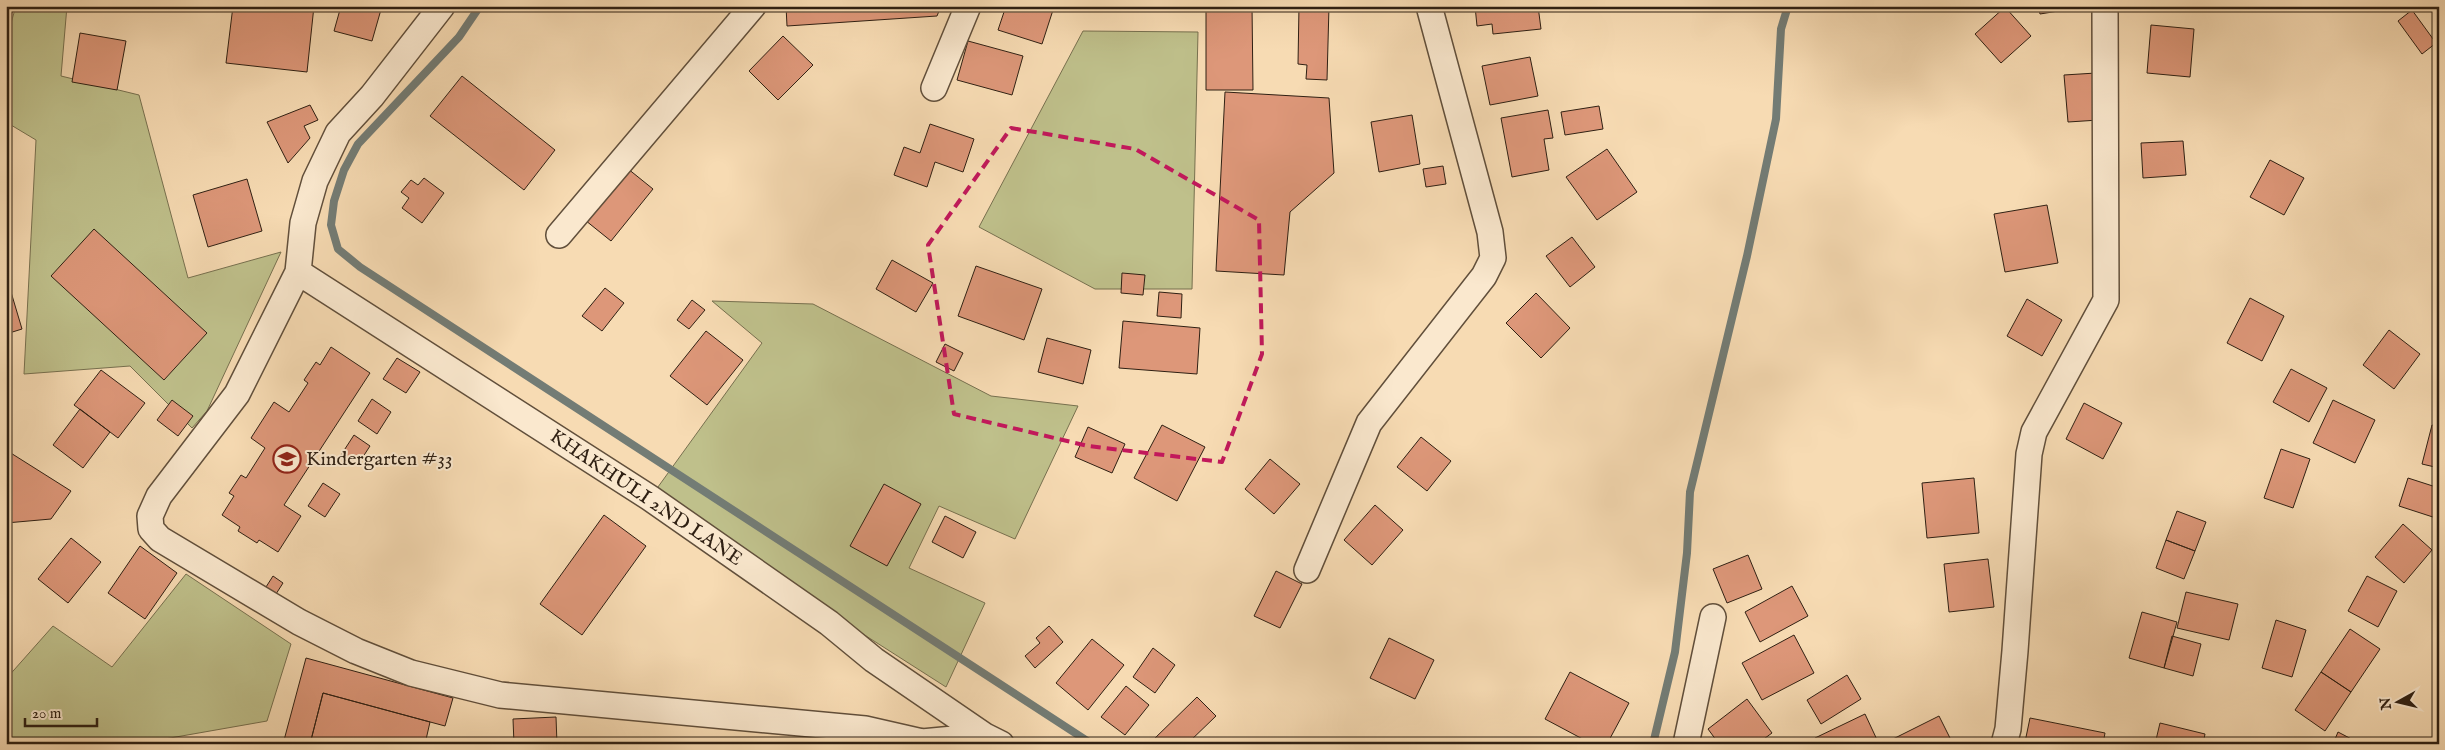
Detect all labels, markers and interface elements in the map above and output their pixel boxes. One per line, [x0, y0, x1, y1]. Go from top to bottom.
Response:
street label: KHAKHULI 2ND LANE [545, 424, 747, 572]
school or university icon: Kindergarten #33 [272, 444, 302, 474]
place label: Kindergarten #33 [306, 447, 453, 472]
north arrow [2372, 678, 2422, 728]
scale bar [25, 695, 98, 727]
text: N [2376, 696, 2396, 712]
text: 20 m [32, 704, 62, 723]

